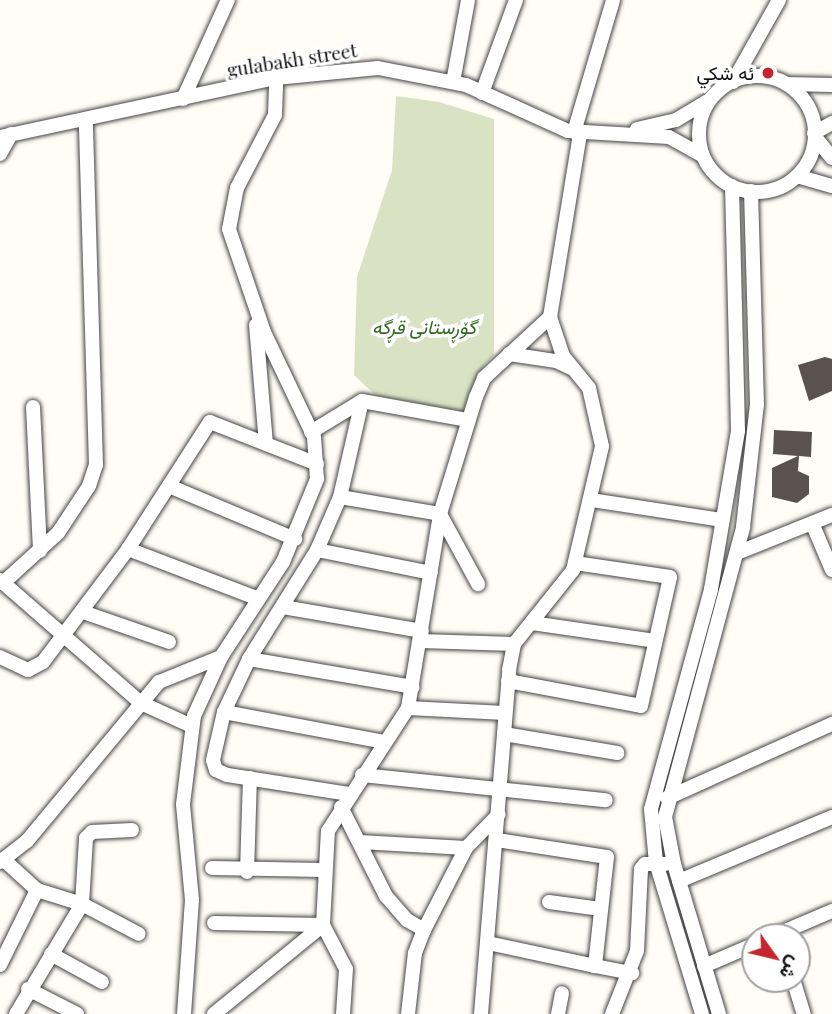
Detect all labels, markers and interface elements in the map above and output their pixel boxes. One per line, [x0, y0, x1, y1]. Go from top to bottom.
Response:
street label: gulabakh street [225, 38, 359, 82]
place label: ئه شكي [697, 62, 754, 84]
marker: ئه شكي [760, 65, 776, 81]
park label: گۆڕستانی قڕگە [372, 316, 476, 338]
north arrow [741, 923, 811, 993]
text: ش [775, 952, 809, 985]

